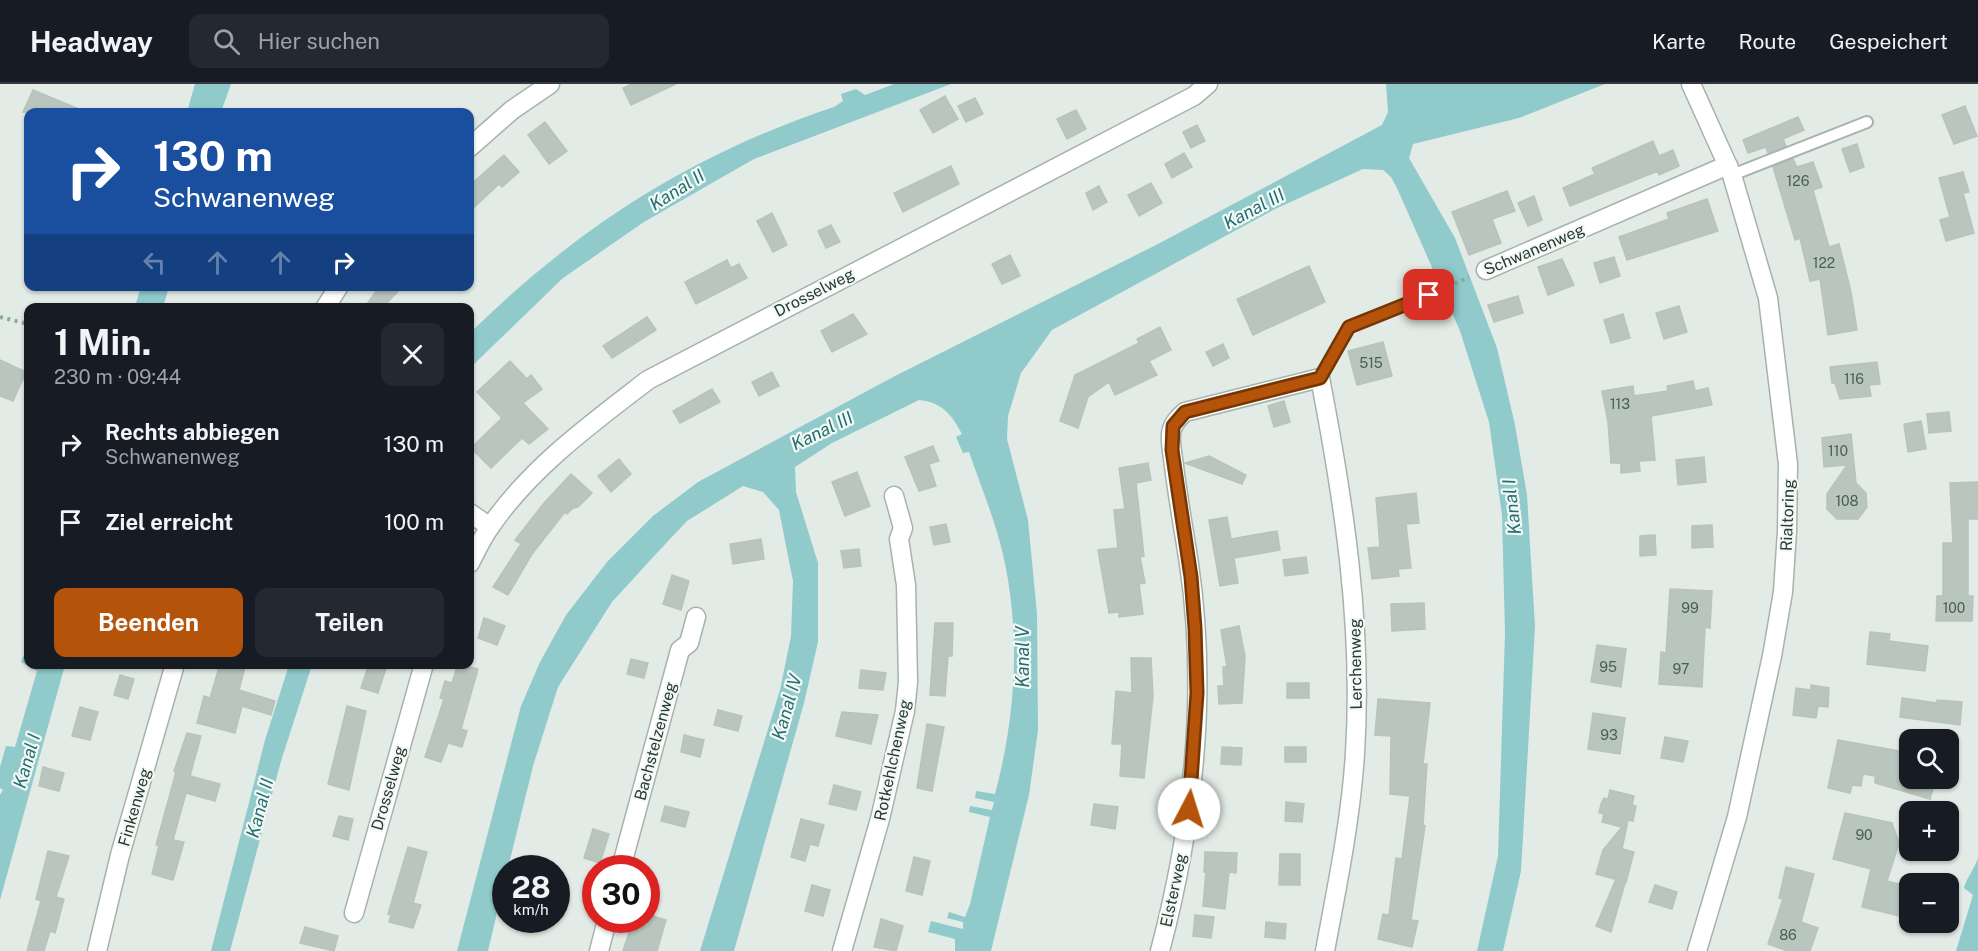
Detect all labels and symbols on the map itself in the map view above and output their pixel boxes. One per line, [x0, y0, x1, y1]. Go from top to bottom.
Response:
water label: Kanal II [645, 165, 708, 215]
house number: 126 [1787, 173, 1810, 189]
water label: Kanal III [1220, 184, 1288, 233]
street label: Schwanenweg [1481, 220, 1588, 279]
house number: 122 [1813, 255, 1835, 271]
street label: Drosselweg [771, 264, 857, 321]
pin [1403, 269, 1454, 320]
house number: 515 [1359, 355, 1383, 371]
house number: 116 [1844, 371, 1864, 387]
house number: 113 [1610, 396, 1630, 412]
water label: Kanal III [788, 407, 856, 454]
house number: 110 [1828, 443, 1848, 459]
water label: Kanal I [1498, 478, 1525, 536]
street label: Rialtoring [1777, 479, 1798, 551]
house number: 108 [1835, 493, 1859, 509]
house number: 99 [1681, 600, 1699, 616]
house number: 100 [1943, 600, 1965, 616]
street label: Lerchenweg [1345, 618, 1366, 710]
water label: Kanal V [1012, 625, 1033, 688]
house number: 95 [1599, 659, 1617, 675]
house number: 97 [1673, 661, 1689, 677]
water label: Kanal IV [767, 670, 806, 742]
street label: Bachstelzenweg [630, 680, 680, 803]
street label: Rotkehlchenweg [870, 697, 915, 823]
house number: 93 [1600, 727, 1618, 743]
water label: Kanal I [9, 731, 44, 791]
street label: Drosselweg [367, 744, 410, 833]
street label: Finkenweg [114, 766, 155, 849]
water label: Kanal II [242, 776, 278, 840]
position arrow [1157, 777, 1221, 841]
house number: 90 [1855, 827, 1873, 843]
street label: Elsterweg [1156, 851, 1191, 929]
speed limit sign: 30 [582, 855, 660, 933]
house number: 86 [1779, 927, 1797, 943]

